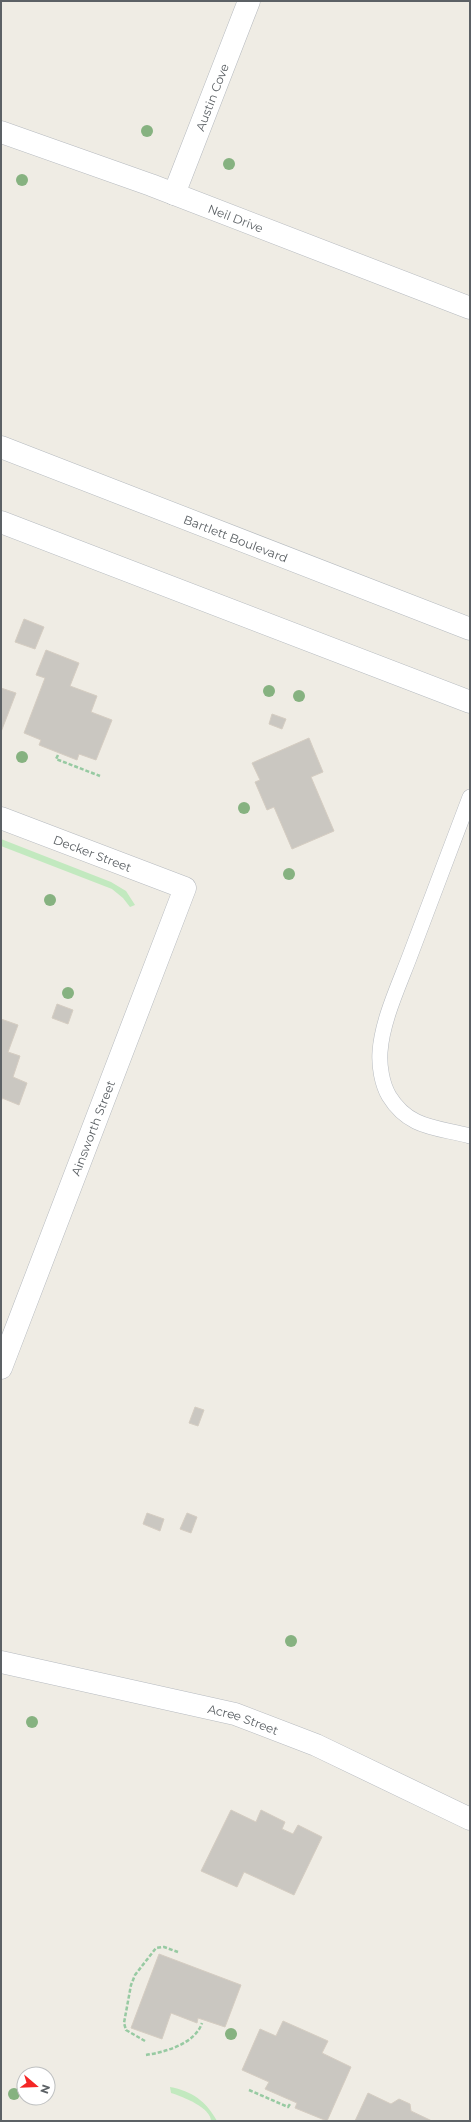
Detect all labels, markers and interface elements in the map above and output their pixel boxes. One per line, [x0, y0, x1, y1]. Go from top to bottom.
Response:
street label: Austin Cove [192, 61, 232, 133]
street label: Neil Drive [206, 200, 266, 235]
street label: Bartlett Boulevard [182, 511, 290, 565]
street label: Decker Street [51, 831, 134, 875]
street label: Ainsworth Street [68, 1078, 118, 1178]
street label: Acree Street [206, 1701, 281, 1738]
north arrow [16, 2066, 56, 2106]
text: N [37, 2083, 54, 2096]

